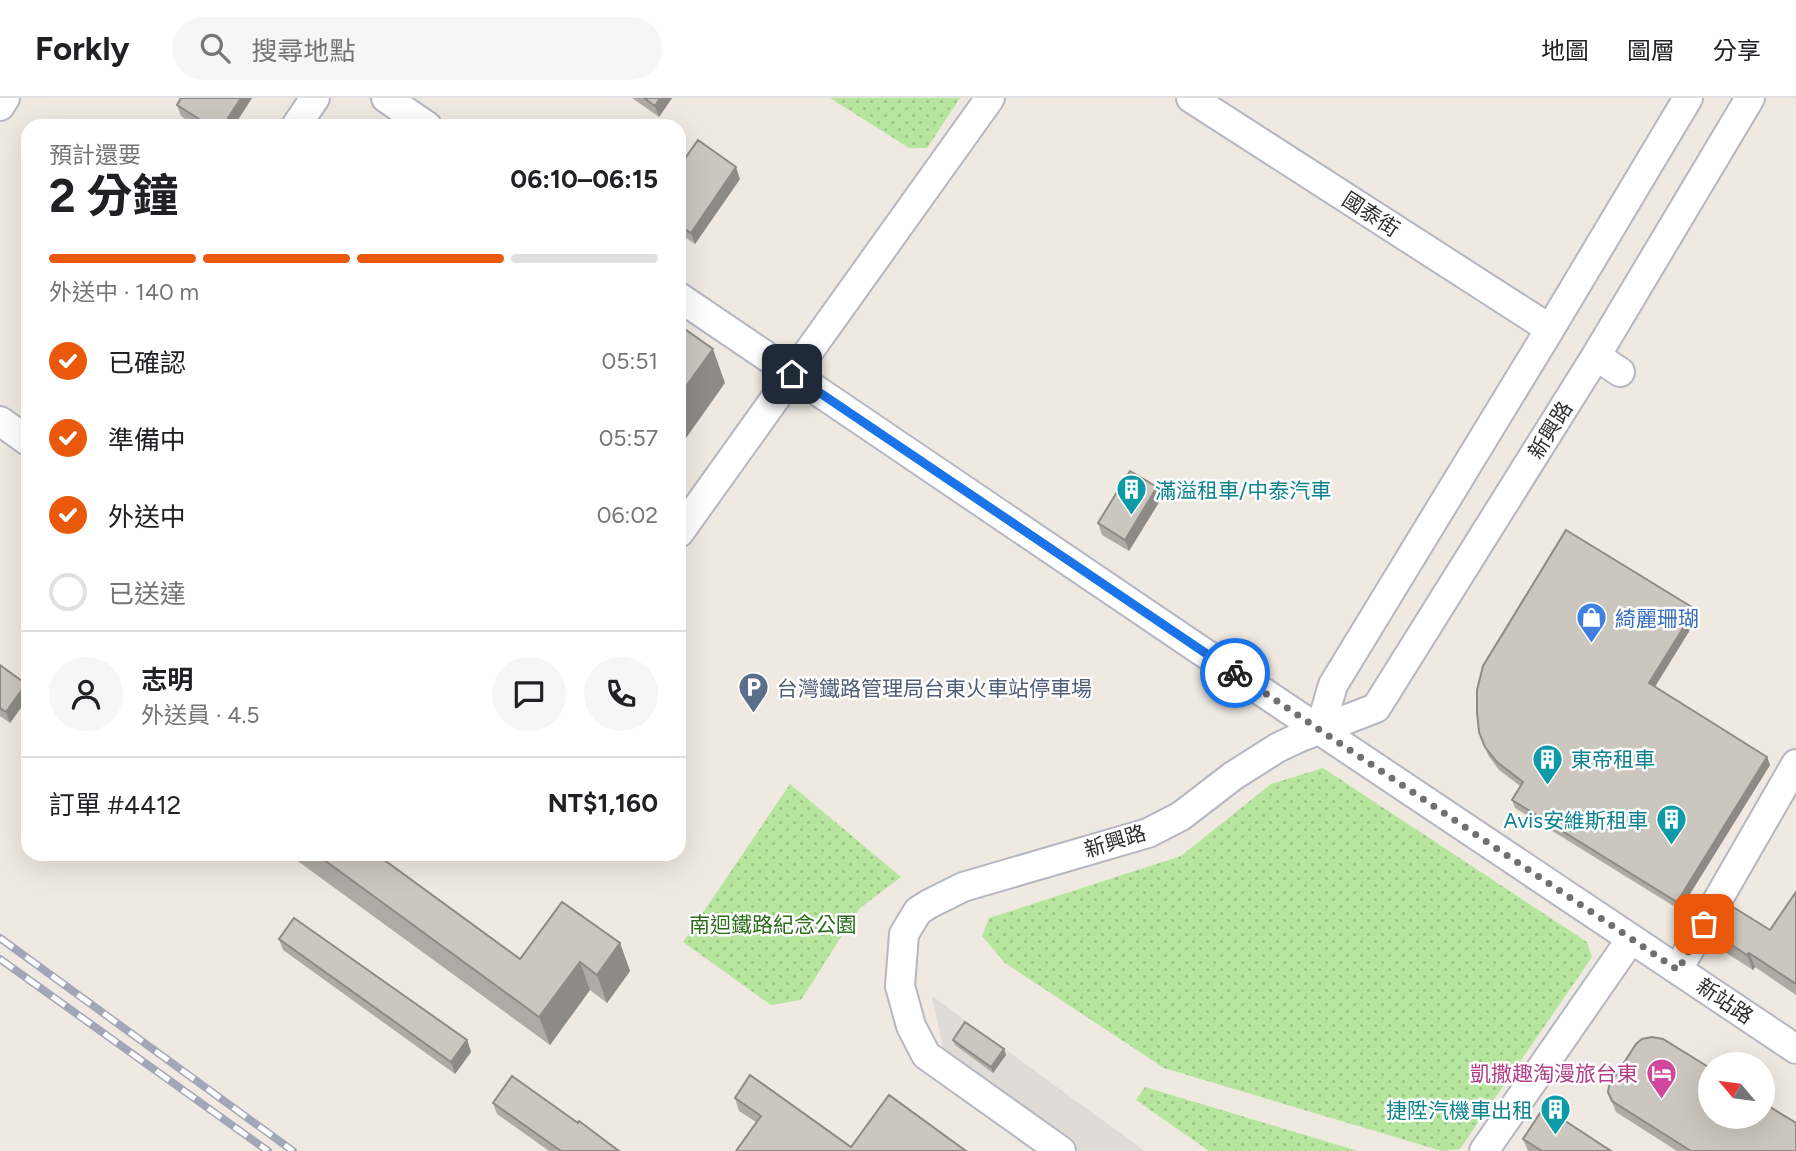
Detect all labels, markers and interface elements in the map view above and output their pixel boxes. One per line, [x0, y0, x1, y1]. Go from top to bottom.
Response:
search box [172, 17, 662, 80]
text: Forkly [35, 29, 130, 68]
icon: search [196, 29, 234, 67]
text: 搜尋地點 [252, 35, 356, 67]
text: 地圖 [1541, 36, 1589, 65]
text: 圖層 [1627, 36, 1675, 65]
text: 分享 [1713, 36, 1761, 65]
text: 預計還要 [49, 141, 141, 169]
text: 06:10–06:15 [510, 163, 658, 195]
text: 2 分鐘 [49, 168, 179, 224]
street label: 國泰街 [1338, 186, 1404, 242]
text: 外送中 · 140 m [49, 278, 199, 306]
icon: check [49, 342, 87, 380]
pin [762, 344, 822, 404]
text: 已確認 [108, 347, 186, 379]
text: 05:51 [601, 347, 658, 375]
icon: home [773, 355, 811, 393]
street label: 新興路 [1523, 397, 1577, 463]
icon: check [49, 419, 87, 457]
text: 準備中 [108, 424, 186, 456]
text: 05:57 [599, 424, 658, 452]
building icon: 滿溢租車/中泰汽車 [1115, 473, 1149, 517]
place label: 滿溢租車/中泰汽車 [1155, 478, 1331, 503]
icon: check [49, 496, 87, 534]
text: 外送中 [108, 501, 186, 533]
text: 06:02 [597, 501, 658, 529]
text: 已送達 [108, 578, 186, 610]
shop icon: 綺麗珊瑚 [1575, 601, 1609, 645]
place label: 綺麗珊瑚 [1615, 606, 1699, 631]
courier [1200, 638, 1270, 708]
icon: bike [1216, 654, 1254, 692]
button: person [49, 657, 123, 731]
button: chat [492, 657, 566, 731]
button: phone [584, 657, 658, 731]
text: 志明 [141, 664, 193, 696]
parking icon: 台灣鐵路管理局台東火車站停車場 [737, 671, 771, 715]
place label: 台灣鐵路管理局台東火車站停車場 [777, 676, 1092, 701]
text: 外送員 · 4.5 [141, 701, 260, 729]
building icon: 東帝租車 [1531, 742, 1565, 786]
place label: 東帝租車 [1571, 747, 1655, 772]
text: NT$1,160 [548, 787, 658, 819]
text: 訂單 #4412 [49, 789, 181, 821]
building icon: Avis安維斯租車 [1654, 803, 1688, 847]
place label: Avis安維斯租車 [1503, 808, 1648, 833]
street label: 新興路 [1081, 820, 1149, 862]
pin [1674, 894, 1734, 954]
icon: bag [1685, 905, 1723, 943]
park label: 南迴鐵路紀念公園 [689, 912, 857, 937]
street label: 新站路 [1692, 973, 1758, 1029]
north arrow [1698, 1052, 1774, 1129]
map controls [1698, 1052, 1775, 1129]
hotel icon: 凱撒趣淘漫旅台東 [1644, 1056, 1678, 1100]
place label: 凱撒趣淘漫旅台東 [1470, 1061, 1638, 1086]
building icon: 捷陞汽機車出租 [1539, 1093, 1573, 1137]
place label: 捷陞汽機車出租 [1386, 1098, 1533, 1123]

